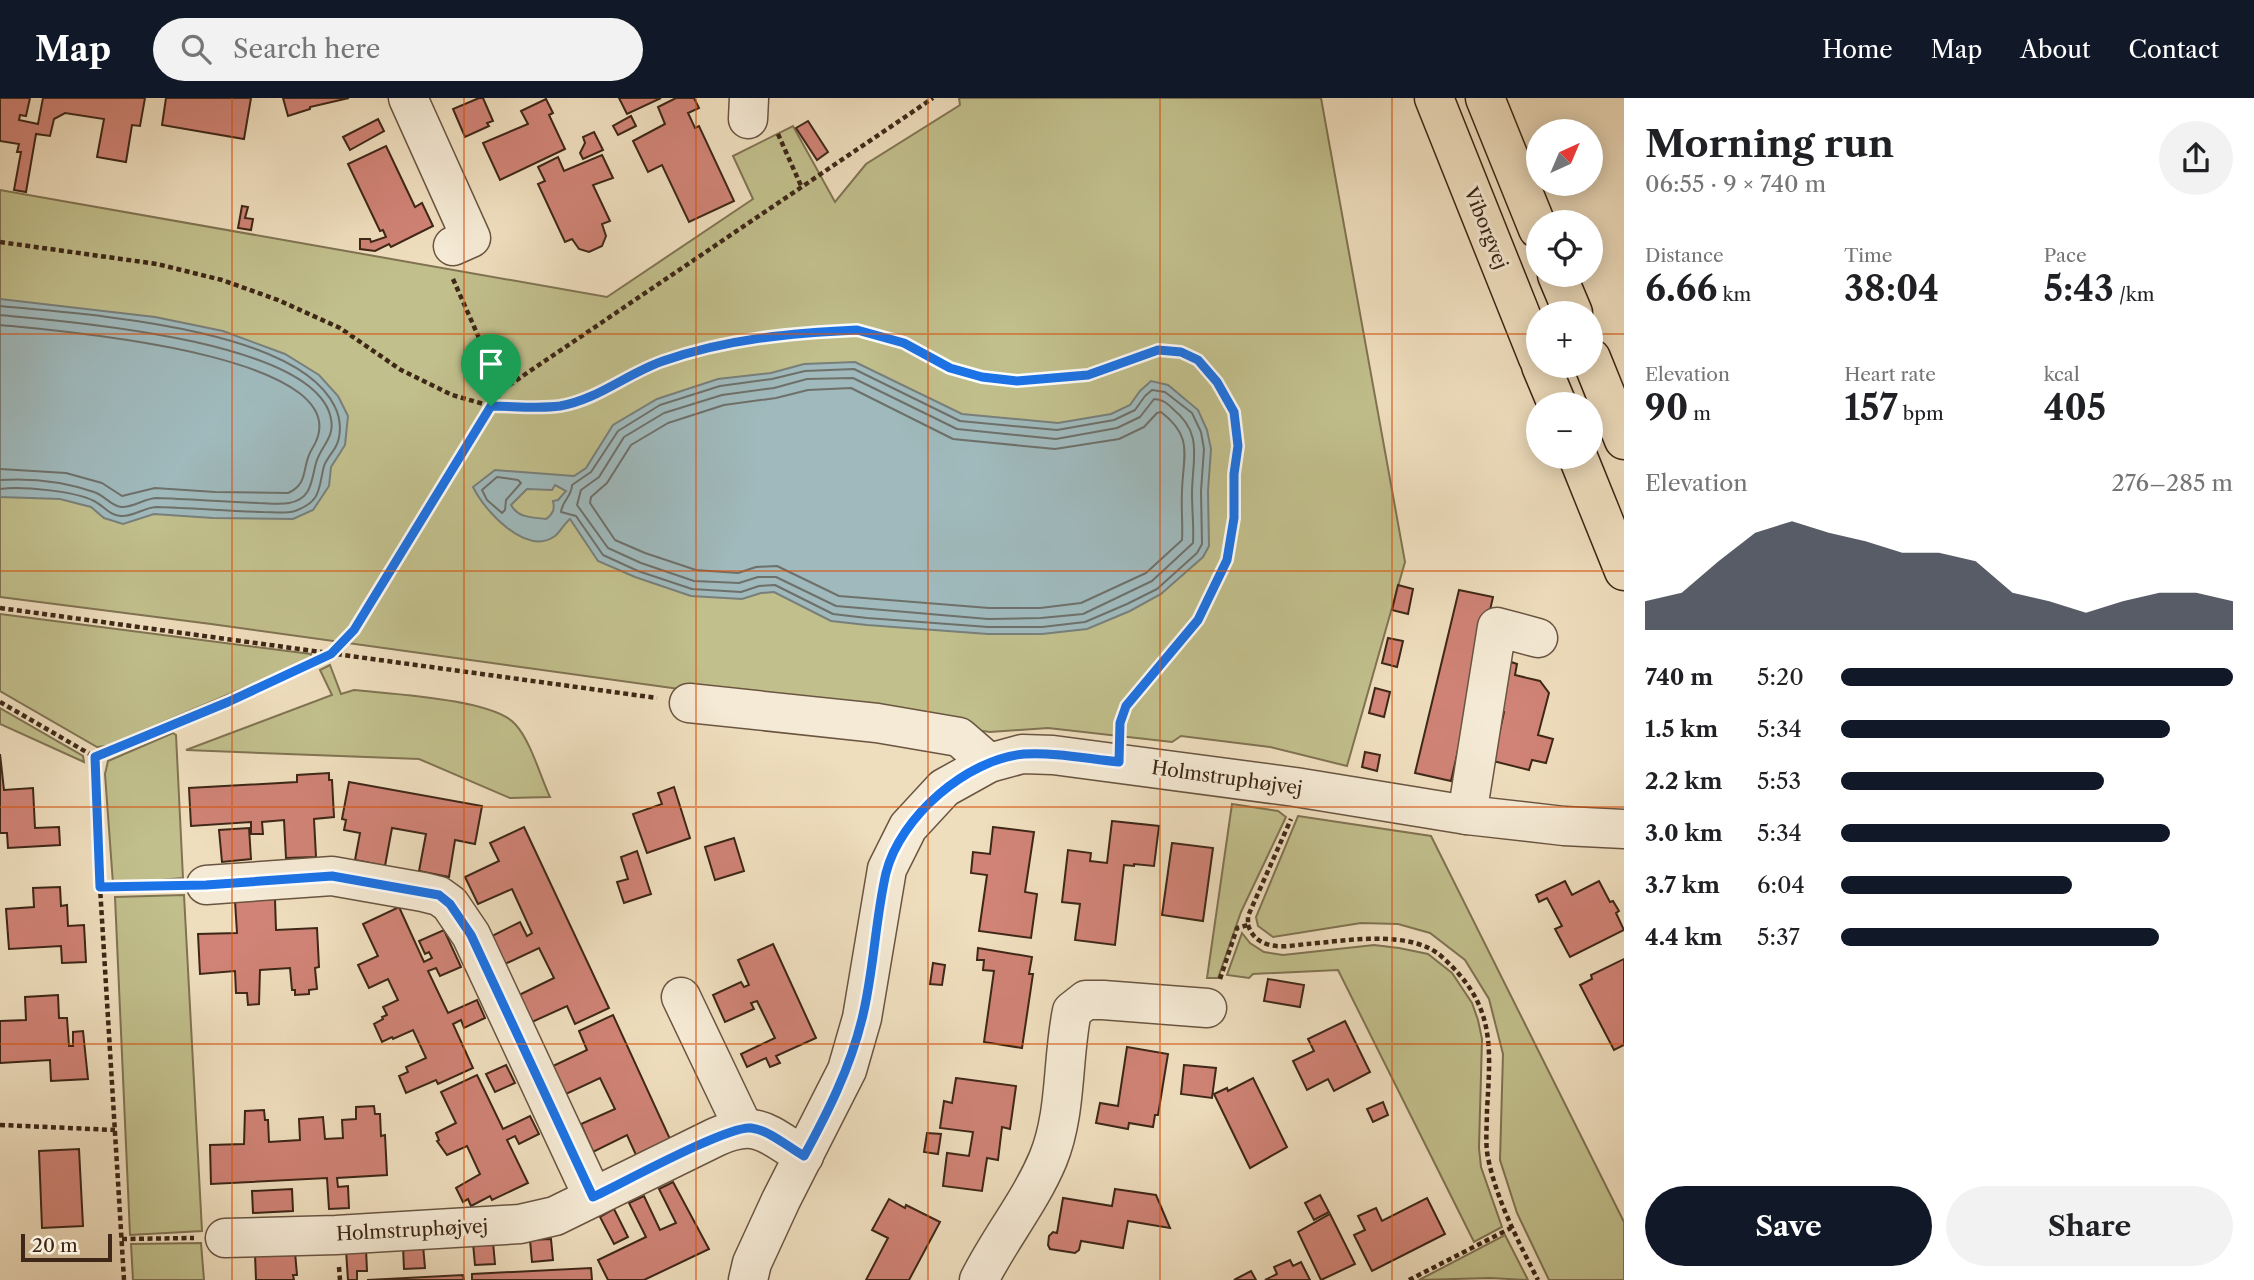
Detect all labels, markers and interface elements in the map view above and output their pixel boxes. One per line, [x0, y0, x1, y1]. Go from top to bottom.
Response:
search box [153, 18, 643, 81]
text: Map [35, 29, 111, 70]
icon: search [177, 30, 215, 68]
text: Search here [233, 33, 380, 65]
text: Home [1822, 35, 1893, 64]
text: Map [1931, 35, 1982, 64]
text: About [2020, 35, 2091, 64]
text: Contact [2129, 35, 2219, 64]
north arrow [1526, 119, 1603, 196]
map controls [1526, 119, 1603, 469]
text: Morning run [1645, 120, 1894, 167]
button: share [2159, 121, 2233, 195]
text: 06:55 · 9 × 740 m [1645, 170, 1826, 198]
street label: Viborgvej [1459, 183, 1513, 272]
button: locate [1526, 210, 1603, 287]
text: Distance [1645, 244, 1724, 267]
text: Time [1844, 244, 1892, 267]
text: Pace [2044, 244, 2087, 267]
text: 6.66 [1645, 267, 1717, 310]
text: 38:04 [1844, 267, 1939, 310]
text: 5:43 [2044, 267, 2114, 310]
text: km [1717, 283, 1751, 306]
text: /km [2114, 283, 2154, 306]
button: + [1526, 301, 1603, 378]
pin [461, 334, 521, 406]
icon: arrive [472, 345, 510, 383]
text: Elevation [1645, 363, 1730, 386]
text: Heart rate [1844, 363, 1936, 386]
text: kcal [2044, 363, 2080, 386]
text: 90 [1645, 386, 1688, 429]
text: 157 [1844, 386, 1898, 429]
text: 405 [2044, 386, 2106, 429]
button: − [1526, 392, 1603, 469]
text: m [1688, 402, 1711, 425]
text: bpm [1898, 402, 1944, 425]
text: Elevation [1645, 469, 1748, 497]
text: 276–285 m [2111, 469, 2233, 497]
text: 740 m [1645, 663, 1713, 691]
text: 5:20 [1757, 663, 1804, 691]
text: 1.5 km [1645, 715, 1718, 743]
text: 5:34 [1757, 715, 1802, 743]
street label: Holmstruphøjvej [1150, 756, 1304, 800]
text: 2.2 km [1645, 767, 1722, 795]
text: 5:53 [1757, 767, 1801, 795]
text: 3.0 km [1645, 819, 1723, 847]
text: 5:34 [1757, 819, 1802, 847]
text: 3.7 km [1645, 871, 1720, 899]
text: 6:04 [1757, 871, 1805, 899]
text: 4.4 km [1645, 923, 1722, 951]
text: 5:37 [1757, 923, 1800, 951]
button: Save [1645, 1186, 1932, 1266]
button: Share [1946, 1186, 2233, 1266]
street label: Holmstruphøjvej [335, 1215, 489, 1245]
scale bar [21, 1231, 112, 1263]
text: 20 m [32, 1234, 78, 1257]

